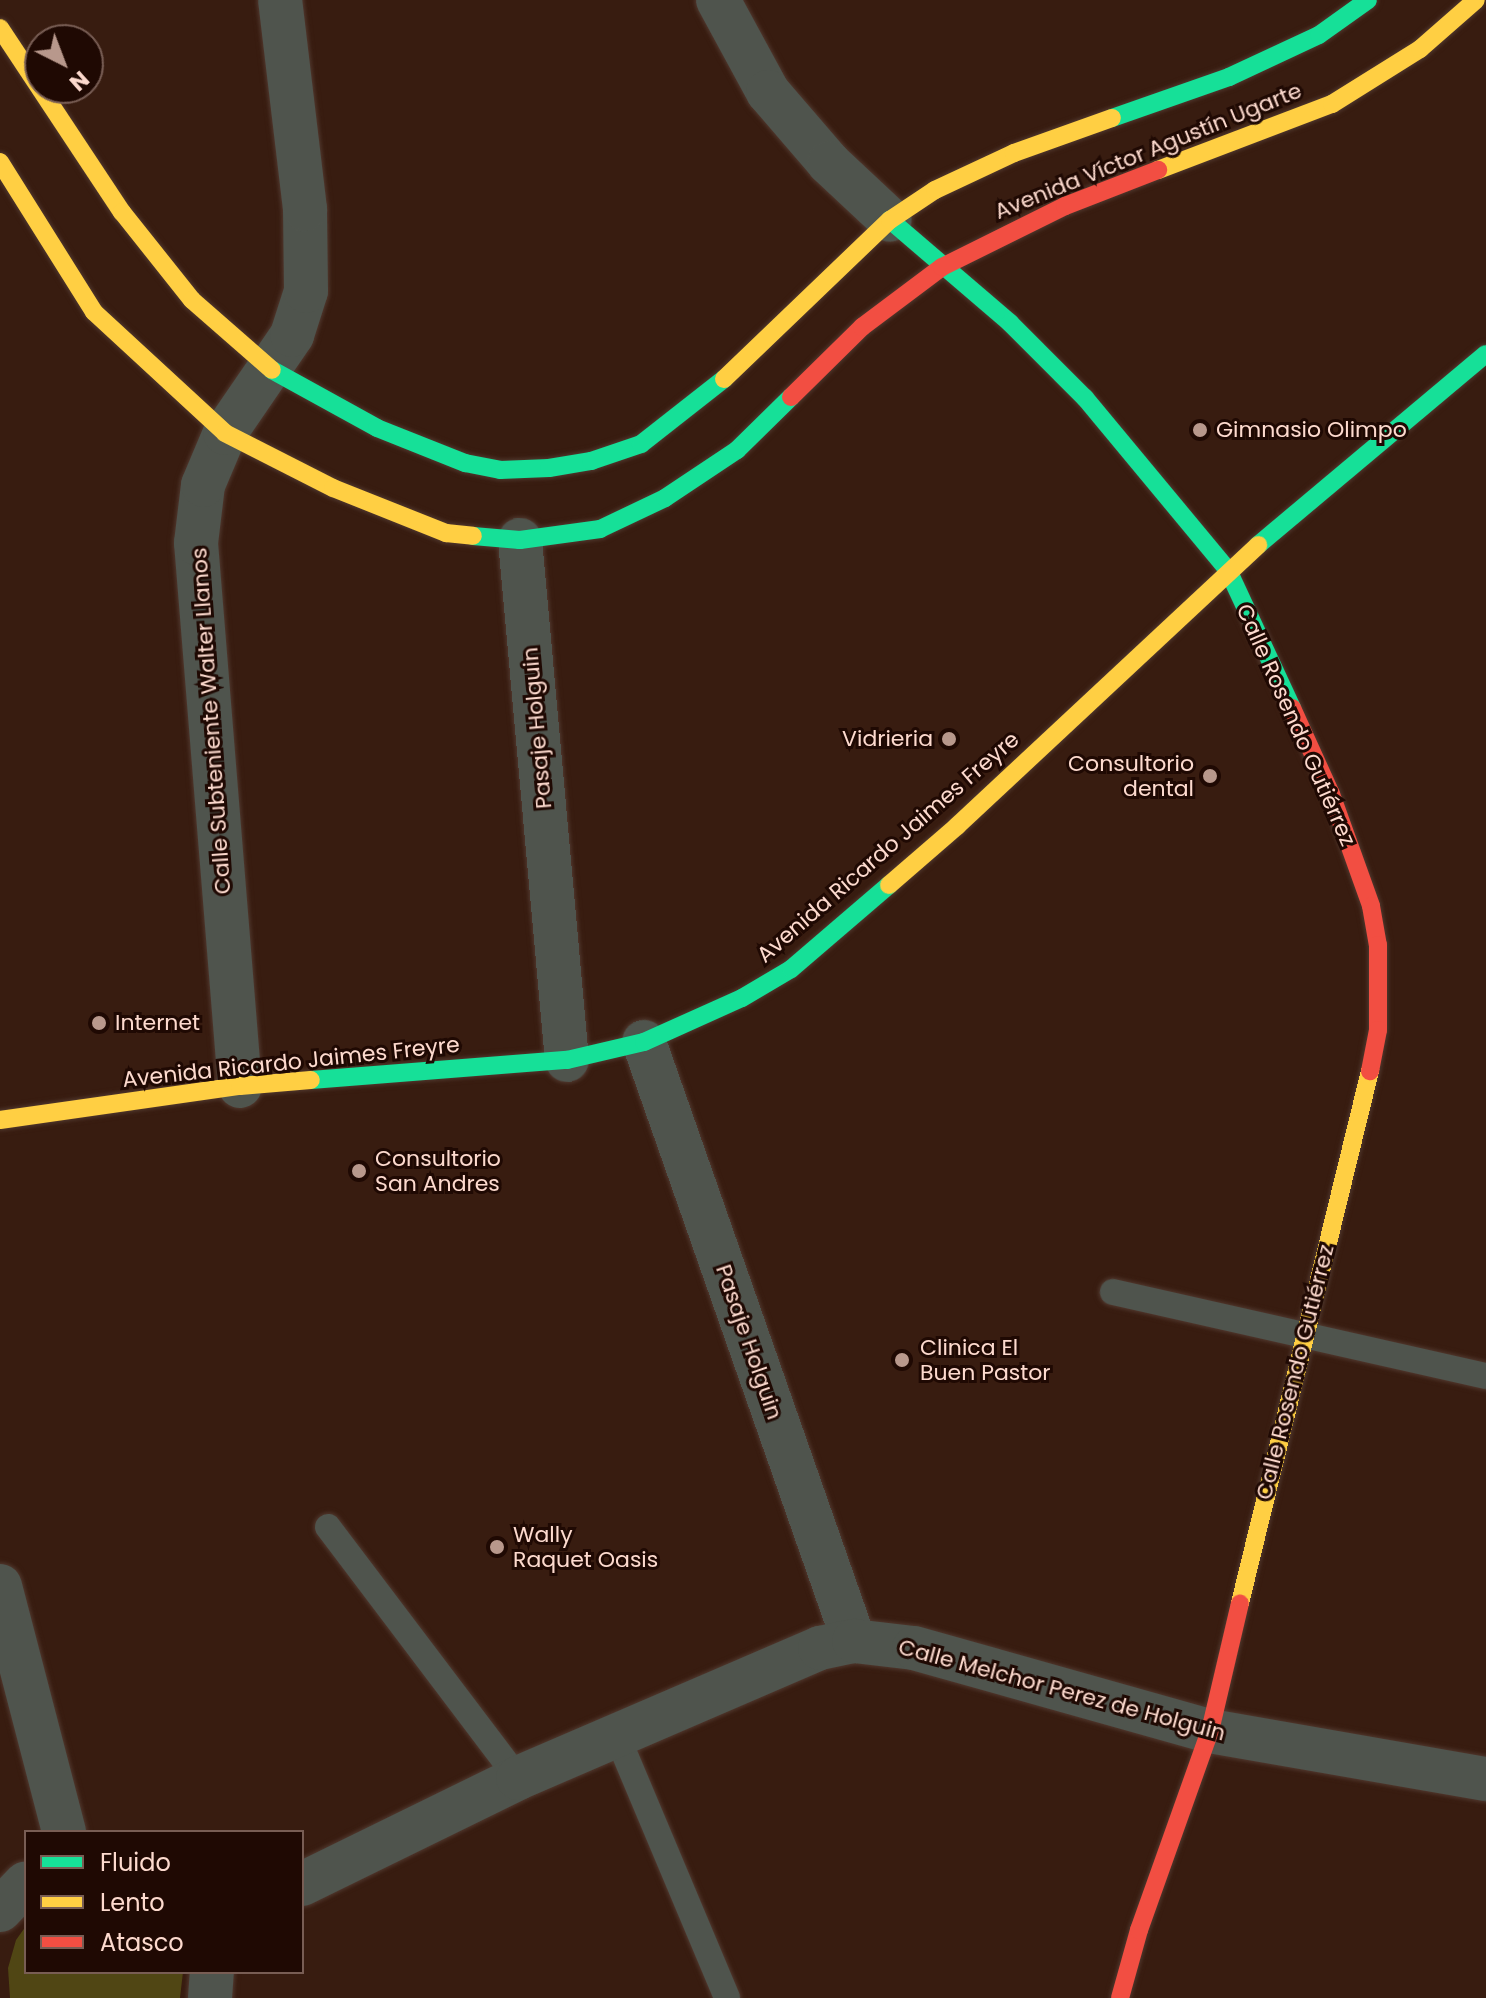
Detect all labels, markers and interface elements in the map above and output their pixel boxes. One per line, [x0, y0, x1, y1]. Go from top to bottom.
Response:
north arrow [24, 24, 104, 104]
text: N [63, 64, 96, 98]
street label: Avenida Víctor Agustín Ugarte [991, 77, 1305, 225]
place label: Gimnasio Olimpo [1216, 417, 1407, 443]
marker: Gimnasio Olimpo [1191, 421, 1209, 439]
street label: Calle Subteniente Walter Llanos [186, 547, 236, 895]
street label: Calle Rosendo Gutiérrez [1231, 600, 1361, 850]
street label: Pasaje Holguin [517, 646, 557, 810]
street label: Avenida Ricardo Jaimes Freyre [752, 726, 1024, 968]
place label: Vidrieria [842, 726, 933, 752]
marker: Vidrieria [940, 730, 958, 748]
place label: Consultorio dental [1068, 750, 1194, 802]
marker: Consultorio dental [1201, 767, 1219, 785]
place label: Internet [115, 1010, 200, 1036]
marker: Internet [90, 1014, 108, 1032]
street label: Avenida Ricardo Jaimes Freyre [121, 1031, 461, 1093]
place label: Consultorio San Andres [375, 1145, 501, 1196]
marker: Consultorio San Andres [350, 1162, 368, 1180]
street label: Calle Rosendo Gutiérrez [1251, 1242, 1339, 1502]
street label: Pasaje Holguin [710, 1261, 788, 1423]
place label: Clinica El Buen Pastor [920, 1334, 1051, 1386]
marker: Clinica El Buen Pastor [891, 1349, 913, 1371]
place label: Wally Raquet Oasis [513, 1521, 658, 1572]
marker: Wally Raquet Oasis [488, 1538, 506, 1556]
street label: Calle Melchor Perez de Holguin [896, 1634, 1228, 1746]
legend [24, 1830, 304, 1974]
text: Fluido [100, 1846, 171, 1879]
text: Lento [100, 1886, 165, 1919]
text: Atasco [100, 1926, 184, 1959]

